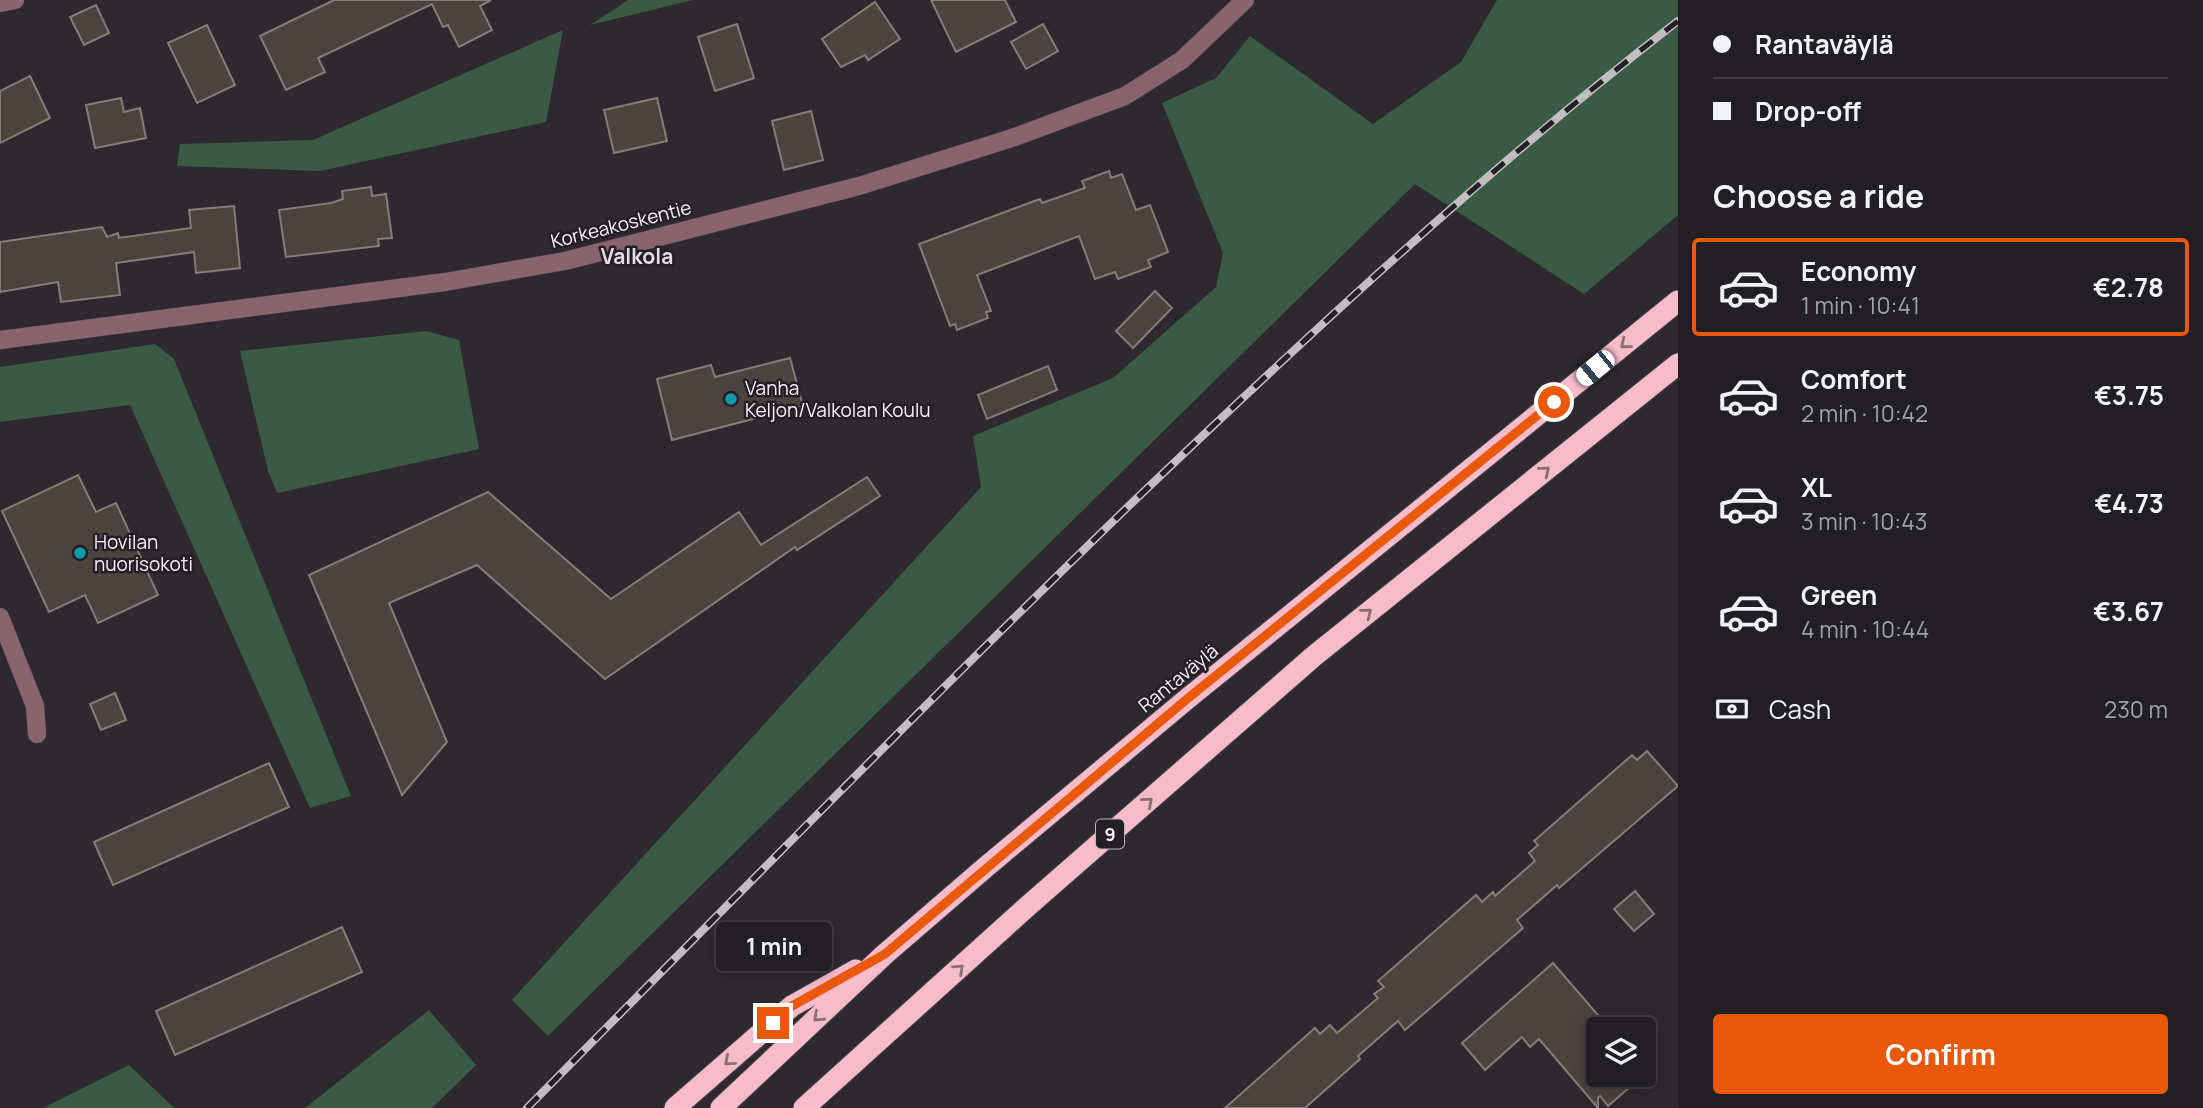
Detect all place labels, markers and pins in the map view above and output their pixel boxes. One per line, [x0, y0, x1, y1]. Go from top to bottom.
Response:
place label: Vanha Keljon/Valkolan Koulu [745, 375, 931, 423]
marker: Vanha Keljon/Valkolan Koulu [723, 391, 739, 407]
place label: Hovilan nuorisokoti [94, 529, 193, 577]
marker: Hovilan nuorisokoti [72, 545, 88, 561]

